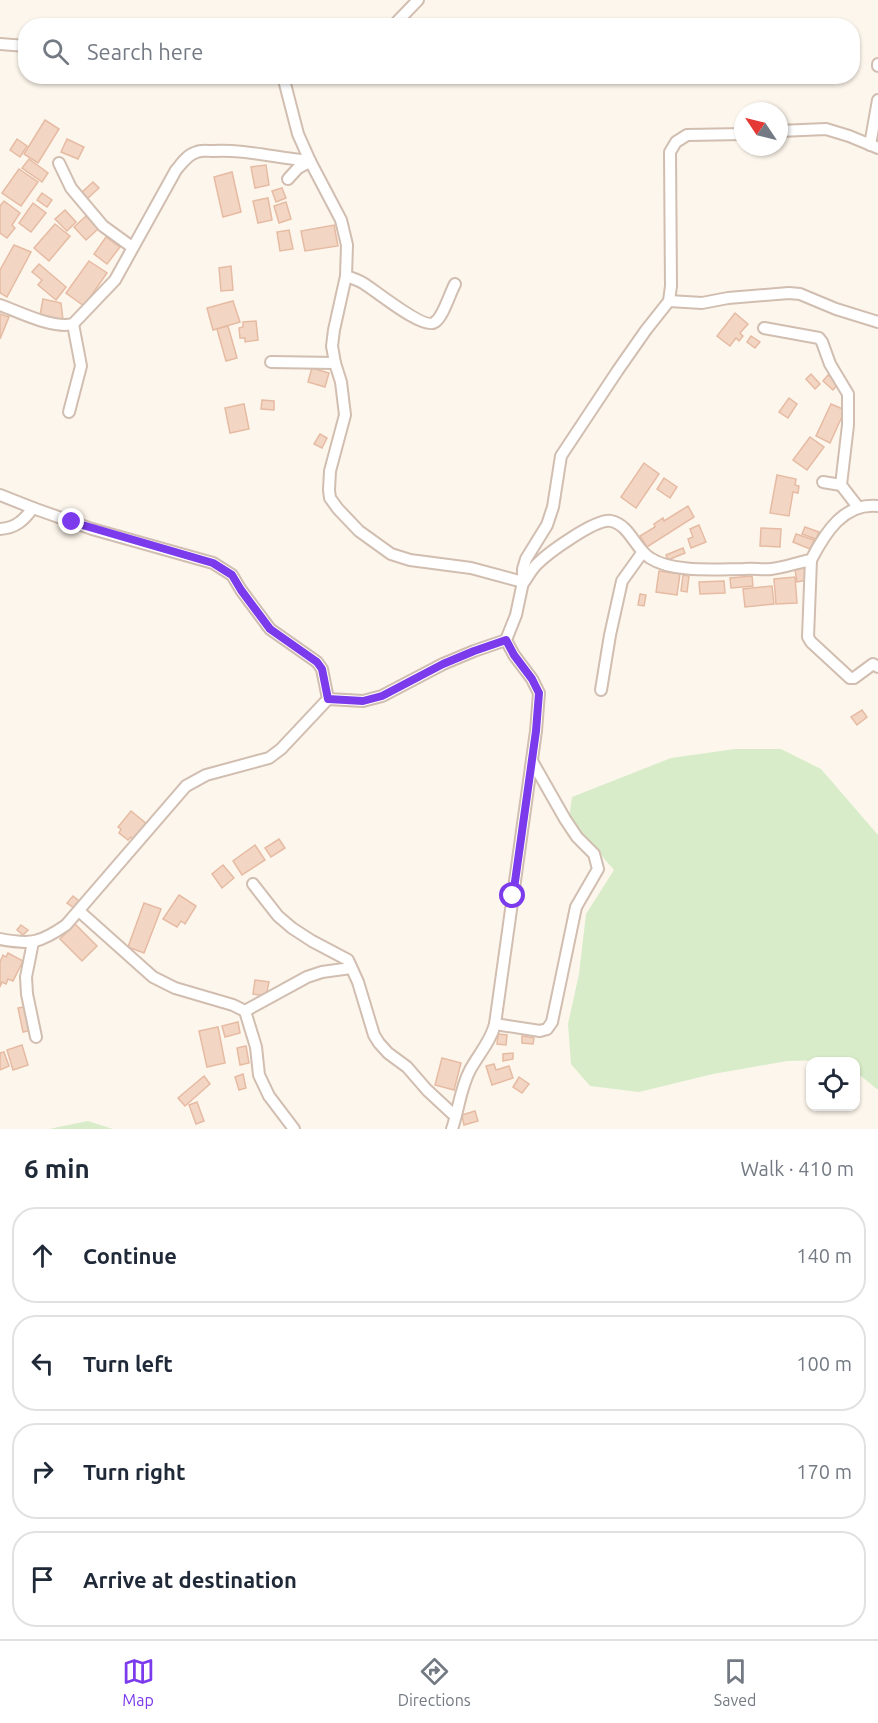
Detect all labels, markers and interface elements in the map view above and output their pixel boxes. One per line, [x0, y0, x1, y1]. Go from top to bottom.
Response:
search box [18, 18, 860, 84]
icon: search [39, 35, 72, 68]
text: Search here [87, 39, 203, 64]
north arrow [734, 102, 788, 156]
route end [58, 508, 84, 534]
route start [499, 882, 525, 908]
map controls [806, 1057, 860, 1111]
button: locate [806, 1057, 860, 1111]
text: 6 min [24, 1154, 90, 1183]
text: Walk · 410 m [741, 1157, 854, 1180]
icon: ahead [26, 1239, 59, 1272]
text: Continue [83, 1243, 177, 1268]
text: 140 m [796, 1244, 852, 1267]
icon: left [26, 1347, 59, 1380]
text: Turn left [83, 1351, 173, 1376]
text: 100 m [796, 1352, 852, 1375]
icon: right [26, 1455, 59, 1488]
text: Turn right [83, 1459, 185, 1484]
text: 170 m [796, 1460, 852, 1483]
icon: arrive [26, 1563, 59, 1596]
text: Arrive at destination [83, 1567, 297, 1592]
tab: Map [122, 1655, 155, 1709]
tab: Directions [398, 1655, 471, 1709]
tab: Saved [714, 1655, 756, 1709]

